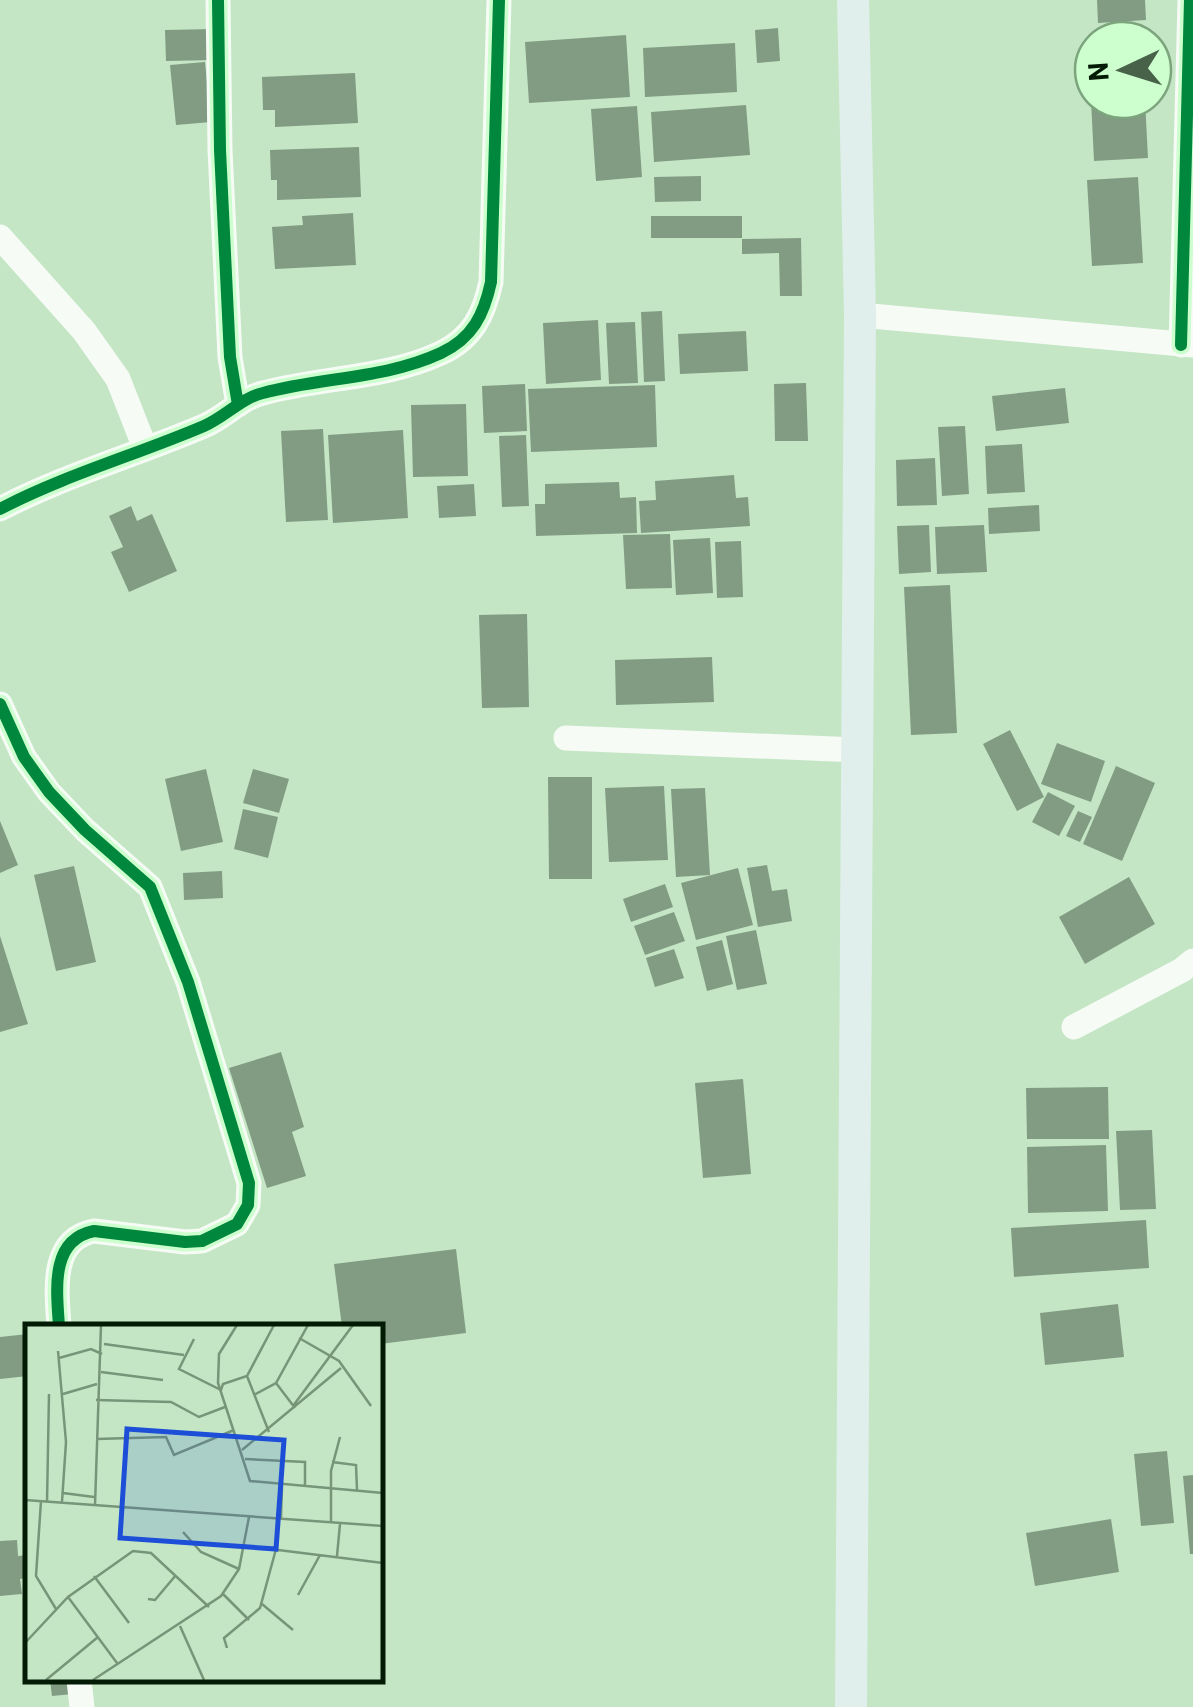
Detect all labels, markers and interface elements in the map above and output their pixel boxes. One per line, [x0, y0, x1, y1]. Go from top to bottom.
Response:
north arrow [1073, 20, 1173, 120]
text: N [1079, 61, 1115, 82]
inset map [25, 1324, 382, 1682]

